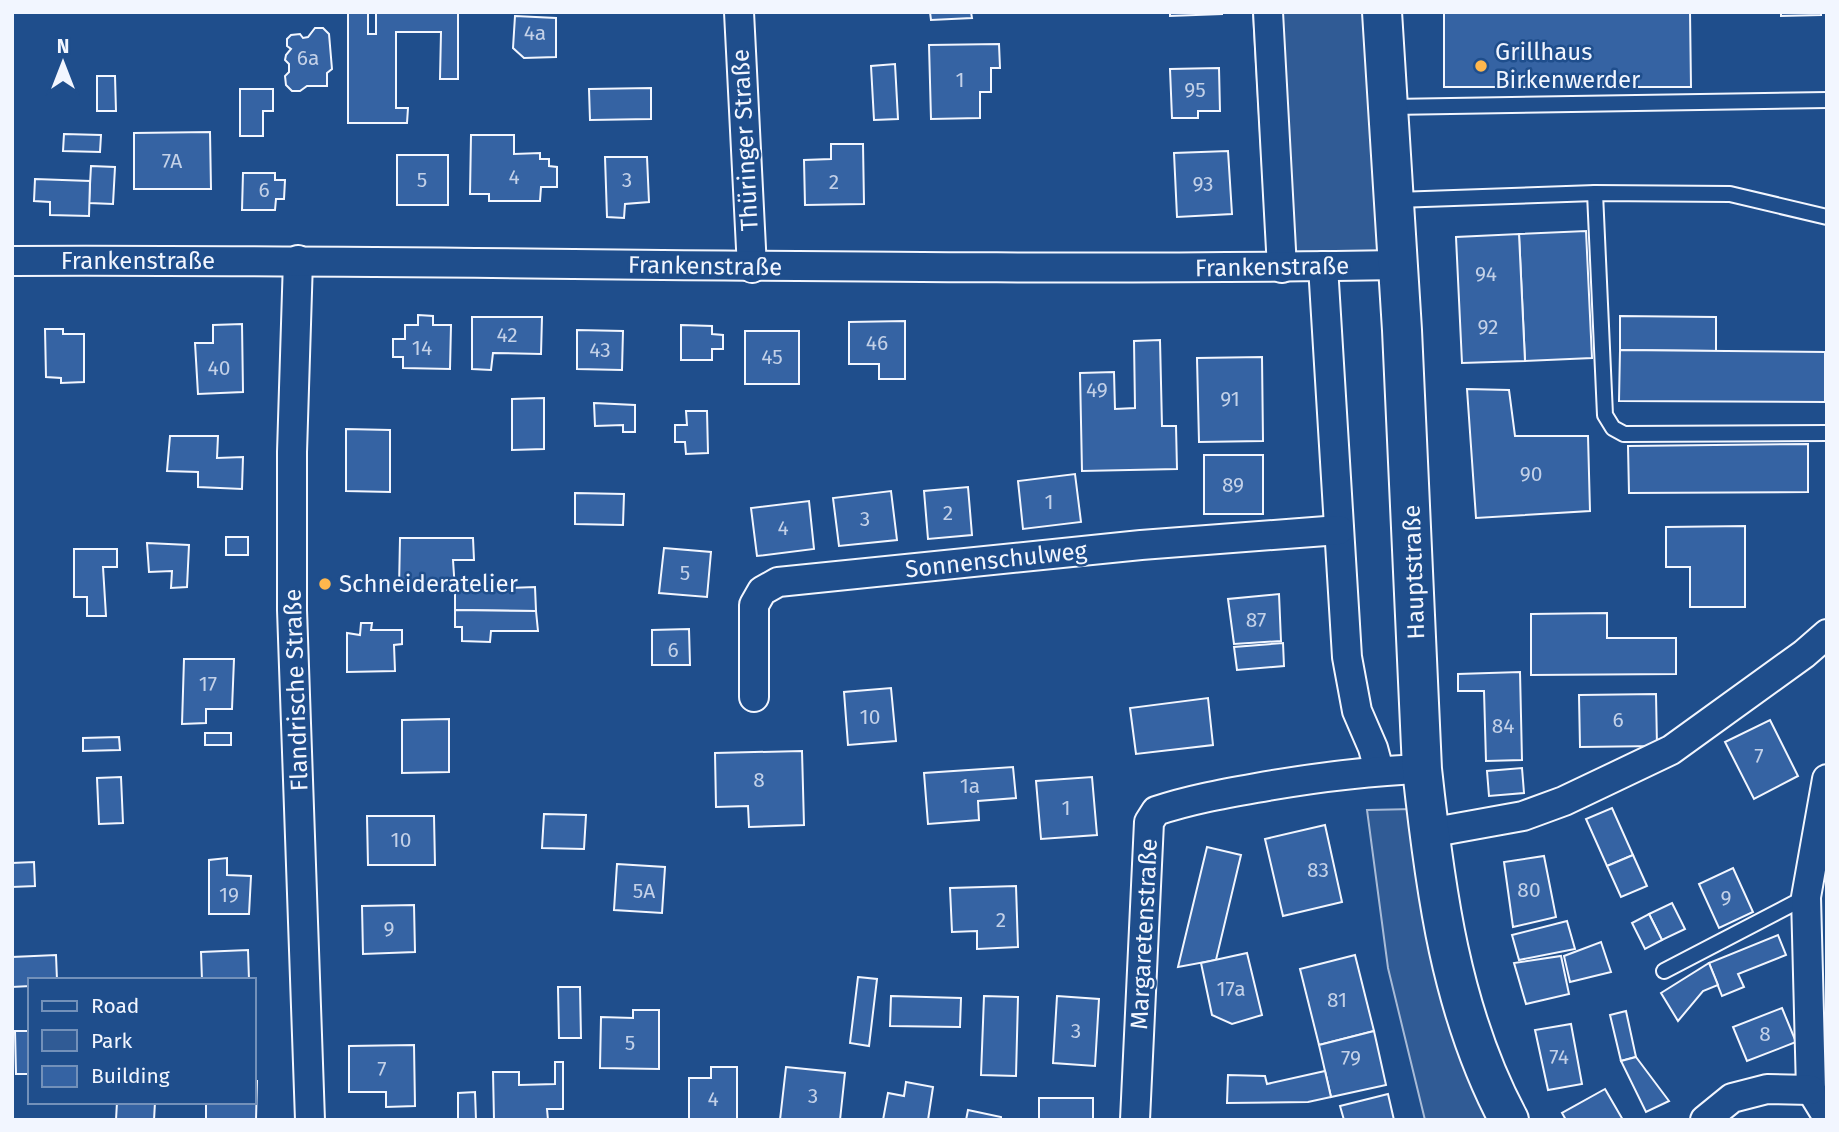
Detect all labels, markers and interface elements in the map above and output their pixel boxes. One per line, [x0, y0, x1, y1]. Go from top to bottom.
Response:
house number: 4a [524, 20, 546, 46]
north arrow [28, 28, 98, 98]
text: N [57, 35, 69, 58]
place label: Grillhaus Birkenwerder [1495, 38, 1641, 94]
house number: 6a [297, 45, 319, 71]
street label: Thüringer Straße [726, 48, 764, 232]
marker: Grillhaus Birkenwerder [1473, 58, 1489, 74]
house number: 1 [955, 67, 965, 93]
house number: 95 [1184, 77, 1206, 103]
house number: 7A [162, 148, 182, 174]
house number: 4 [508, 164, 520, 190]
house number: 5 [417, 167, 427, 193]
house number: 3 [622, 167, 632, 193]
house number: 2 [829, 169, 839, 195]
house number: 93 [1192, 171, 1214, 197]
house number: 6 [258, 177, 270, 203]
street label: Frankenstraße [61, 247, 215, 275]
street label: Frankenstraße [628, 251, 782, 281]
street label: Frankenstraße [1195, 252, 1349, 282]
house number: 94 [1475, 261, 1497, 287]
house number: 92 [1478, 314, 1498, 340]
house number: 42 [496, 322, 518, 348]
house number: 46 [866, 330, 888, 356]
house number: 14 [412, 335, 432, 361]
house number: 43 [589, 337, 611, 363]
house number: 45 [761, 344, 783, 370]
house number: 40 [208, 355, 230, 381]
house number: 49 [1086, 377, 1108, 403]
house number: 91 [1220, 386, 1240, 412]
house number: 90 [1520, 461, 1542, 487]
house number: 89 [1222, 472, 1244, 498]
house number: 1 [1044, 489, 1054, 515]
house number: 2 [943, 500, 953, 526]
street label: Hauptstraße [1398, 504, 1430, 640]
house number: 3 [860, 506, 870, 532]
house number: 4 [777, 515, 789, 541]
street label: Sonnenschulweg [904, 536, 1089, 583]
house number: 5 [680, 560, 690, 586]
place label: Schneideratelier [339, 570, 519, 598]
marker: Schneideratelier [317, 576, 333, 592]
street label: Flandrische Straße [278, 588, 314, 792]
house number: 87 [1246, 607, 1266, 633]
house number: 6 [667, 637, 679, 663]
house number: 17 [199, 671, 217, 697]
house number: 10 [860, 704, 880, 730]
house number: 6 [1612, 707, 1624, 733]
house number: 84 [1492, 713, 1514, 739]
house number: 7 [1754, 743, 1764, 769]
house number: 8 [753, 767, 765, 793]
house number: 1a [960, 773, 980, 799]
house number: 1 [1061, 795, 1071, 821]
house number: 10 [391, 827, 411, 853]
street label: Margaretenstraße [1125, 838, 1163, 1030]
house number: 83 [1307, 857, 1329, 883]
house number: 80 [1517, 877, 1541, 903]
house number: 5A [633, 878, 655, 904]
house number: 19 [219, 882, 239, 908]
house number: 9 [1720, 885, 1732, 911]
house number: 2 [996, 907, 1006, 933]
house number: 9 [383, 916, 395, 942]
house number: 17a [1216, 976, 1246, 1002]
legend [28, 978, 256, 1104]
house number: 81 [1327, 987, 1347, 1013]
text: Road [91, 993, 139, 1019]
house number: 3 [1071, 1018, 1081, 1044]
house number: 8 [1759, 1021, 1771, 1047]
text: Park [91, 1028, 133, 1054]
house number: 5 [625, 1030, 635, 1056]
house number: 74 [1549, 1044, 1569, 1070]
house number: 79 [1341, 1045, 1361, 1071]
house number: 7 [377, 1056, 387, 1082]
text: Building [91, 1063, 170, 1089]
house number: 3 [808, 1083, 818, 1109]
house number: 4 [707, 1086, 719, 1112]

